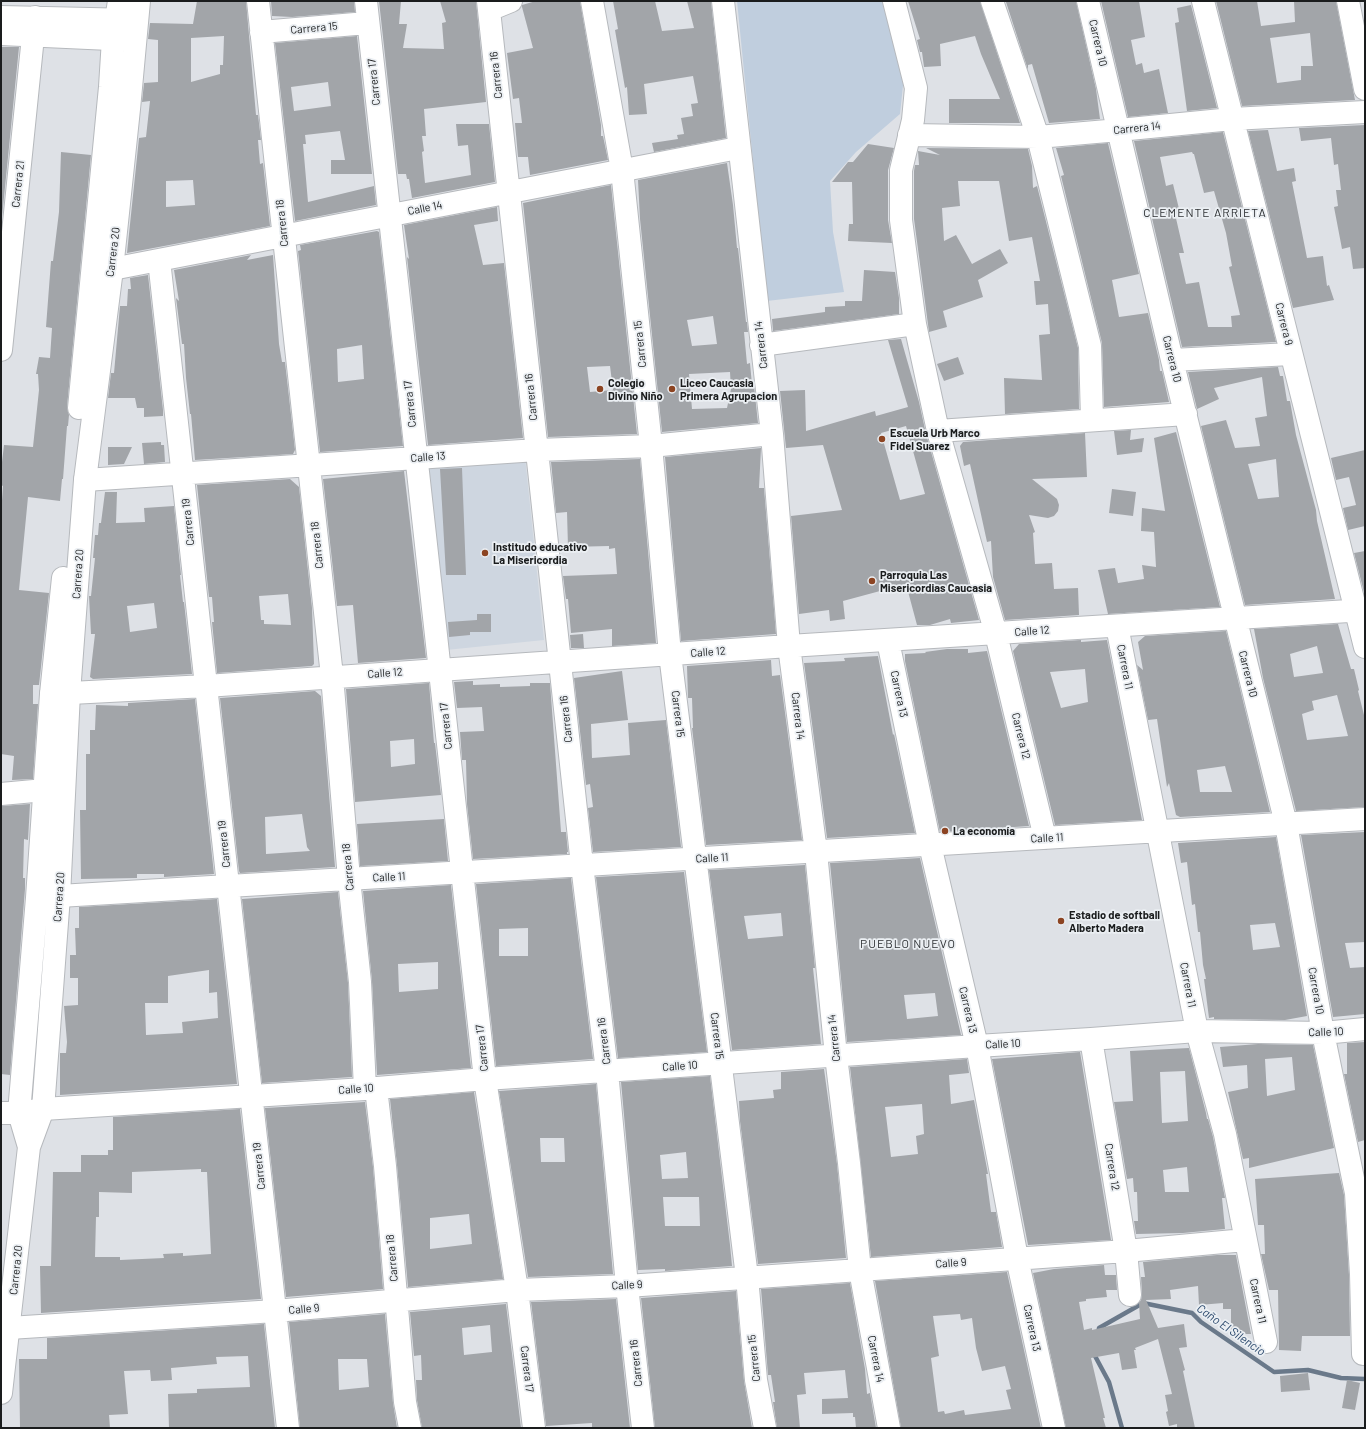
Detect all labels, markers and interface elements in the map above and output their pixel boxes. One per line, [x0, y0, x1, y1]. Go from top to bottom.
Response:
street label: Carrera 10 [1086, 18, 1110, 68]
street label: Carrera 15 [290, 19, 338, 37]
street label: Carrera 16 [487, 51, 505, 99]
street label: Carrera 17 [365, 58, 383, 106]
street label: Carrera 14 [1113, 119, 1161, 137]
street label: Carrera 21 [9, 160, 27, 208]
street label: Calle 14 [406, 198, 444, 218]
street label: Carrera 18 [273, 199, 291, 247]
district label: CLEMENTE ARRIETA [1143, 206, 1267, 220]
street label: Carrera 20 [103, 226, 123, 278]
street label: Carrera 9 [1272, 301, 1296, 347]
street label: Carrera 15 [631, 320, 649, 368]
street label: Carrera 14 [752, 320, 770, 370]
street label: Carrera 10 [1160, 334, 1184, 384]
street label: Carrera 16 [522, 373, 540, 421]
place label: Colegio Divino Niño [608, 376, 663, 402]
place label: Liceo Caucasia Primera Agrupacion [680, 376, 777, 402]
street label: Carrera 17 [401, 380, 419, 428]
marker: Colegio Divino Niño [595, 384, 605, 394]
marker: Liceo Caucasia Primera Agrupacion [667, 384, 677, 394]
place label: Escuela Urb Marco Fidel Suarez [890, 426, 980, 452]
marker: Escuela Urb Marco Fidel Suarez [877, 434, 887, 444]
street label: Calle 13 [410, 449, 446, 465]
street label: Carrera 19 [179, 498, 197, 546]
street label: Carrera 18 [308, 521, 326, 569]
place label: Institudo educativo La Misericordia [493, 540, 587, 566]
marker: Institudo educativo La Misericordia [480, 548, 490, 558]
street label: Carrera 20 [70, 549, 86, 599]
place label: Parroquia Las Misericordias Caucasia [880, 568, 992, 594]
marker: Parroquia Las Misericordias Caucasia [867, 576, 877, 586]
street label: Calle 12 [1014, 623, 1050, 639]
street label: Carrera 11 [1114, 643, 1136, 691]
street label: Calle 12 [690, 644, 726, 660]
street label: Carrera 10 [1236, 649, 1260, 699]
street label: Calle 12 [367, 665, 403, 681]
street label: Carrera 13 [888, 669, 910, 719]
street label: Carrera 15 [669, 690, 687, 738]
street label: Carrera 14 [789, 691, 807, 741]
street label: Carrera 16 [557, 695, 575, 743]
street label: Carrera 17 [437, 702, 455, 750]
street label: Carrera 12 [1009, 711, 1033, 761]
street label: Carrera 19 [215, 820, 233, 868]
place label: La economía [953, 824, 1015, 838]
marker: La economía [940, 826, 950, 836]
street label: Calle 11 [1030, 831, 1064, 845]
street label: Carrera 18 [339, 843, 357, 891]
street label: Calle 11 [695, 851, 729, 865]
street label: Calle 11 [372, 870, 406, 884]
street label: Carrera 20 [51, 872, 67, 922]
place label: Estadio de softball Alberto Madera [1069, 908, 1160, 934]
marker: Estadio de softball Alberto Madera [1056, 916, 1066, 926]
district label: PUEBLO NUEVO [860, 937, 956, 951]
street label: Carrera 11 [1177, 961, 1199, 1009]
street label: Carrera 10 [1305, 966, 1327, 1016]
street label: Carrera 13 [956, 985, 980, 1035]
street label: Carrera 15 [708, 1012, 726, 1060]
street label: Carrera 14 [825, 1014, 843, 1062]
street label: Carrera 16 [595, 1017, 613, 1065]
street label: Carrera 17 [473, 1024, 491, 1072]
street label: Calle 10 [1308, 1025, 1344, 1039]
street label: Calle 10 [985, 1036, 1021, 1052]
street label: Calle 10 [662, 1058, 698, 1074]
street label: Calle 10 [338, 1081, 374, 1097]
street label: Carrera 19 [250, 1142, 268, 1190]
street label: Carrera 12 [1102, 1142, 1122, 1192]
street label: Carrera 18 [383, 1234, 401, 1282]
street label: Carrera 20 [7, 1244, 25, 1296]
street label: Calle 9 [935, 1255, 967, 1271]
street label: Carrera 11 [1247, 1277, 1269, 1325]
street label: Calle 9 [611, 1278, 643, 1292]
street label: Calle 9 [288, 1301, 320, 1317]
water label: Caño El Silencio [1194, 1301, 1268, 1359]
street label: Carrera 13 [1021, 1303, 1043, 1353]
street label: Carrera 15 [745, 1334, 763, 1382]
street label: Carrera 14 [865, 1334, 887, 1384]
street label: Carrera 16 [627, 1339, 645, 1387]
street label: Carrera 17 [518, 1345, 536, 1393]

